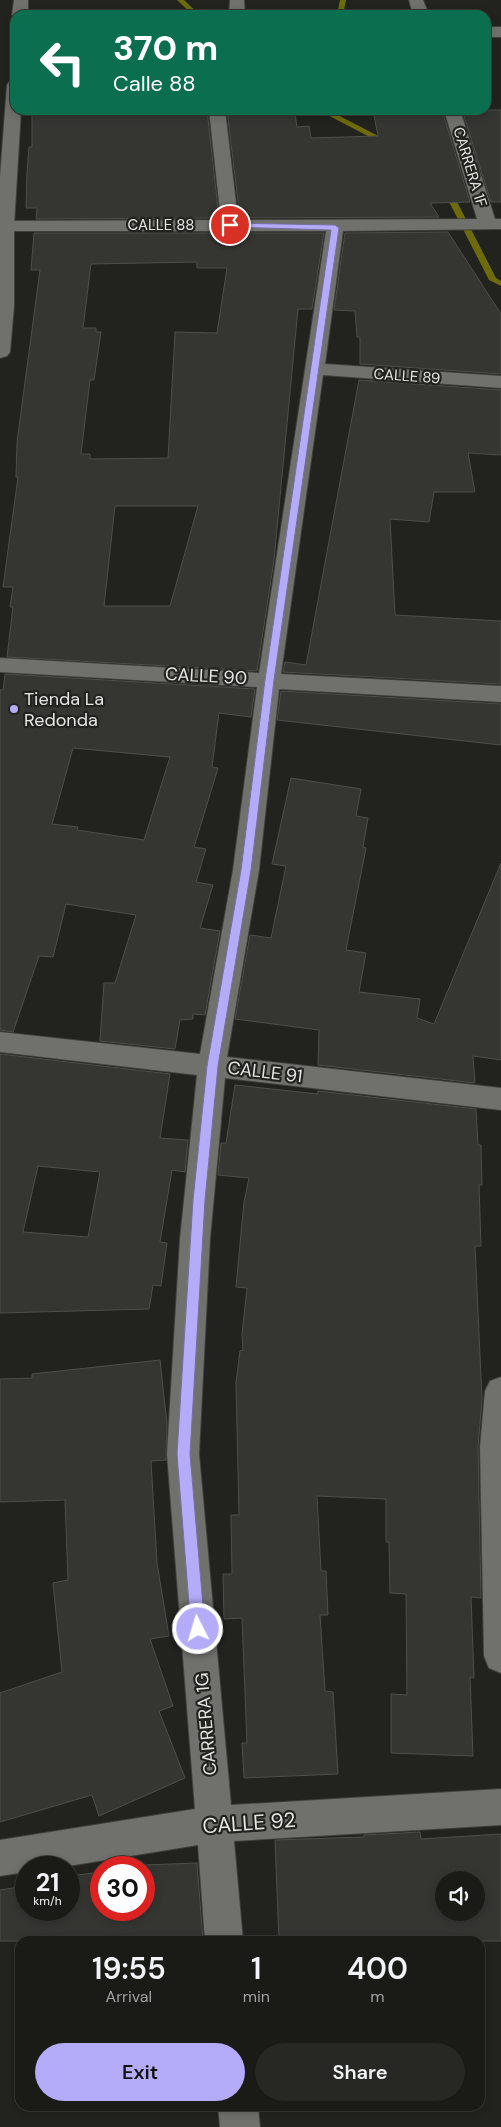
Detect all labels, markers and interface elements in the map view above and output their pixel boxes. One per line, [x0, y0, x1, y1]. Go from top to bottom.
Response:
text: 370 m [113, 25, 218, 71]
icon: left [30, 30, 95, 95]
text: Calle 88 [113, 69, 196, 98]
street label: CARRERA 1F [448, 125, 492, 209]
pin [209, 204, 251, 246]
icon: arrive [216, 211, 244, 239]
street label: CALLE 88 [128, 215, 194, 235]
street label: CALLE 89 [373, 364, 441, 388]
street label: CALLE 90 [164, 662, 248, 690]
place label: Tienda La Redonda [24, 687, 104, 732]
marker: Tienda La Redonda [8, 703, 20, 715]
street label: CALLE 91 [226, 1056, 304, 1088]
position arrow [171, 1602, 223, 1654]
street label: CARRERA 1G [190, 1672, 222, 1776]
street label: CALLE 92 [202, 1806, 296, 1840]
speed limit sign: 30 [90, 1856, 155, 1921]
text: 21 [36, 1866, 59, 1899]
map controls [435, 1871, 485, 1921]
button: sound [435, 1871, 485, 1921]
text: km/h [33, 1893, 62, 1909]
text: 19:55 [92, 1949, 166, 1988]
text: 1 [251, 1949, 262, 1988]
text: 400 [347, 1949, 408, 1988]
text: Arrival [106, 1986, 152, 2007]
text: min [243, 1986, 270, 2007]
text: m [370, 1986, 385, 2007]
button: Exit [35, 2043, 245, 2101]
button: Share [255, 2043, 465, 2101]

